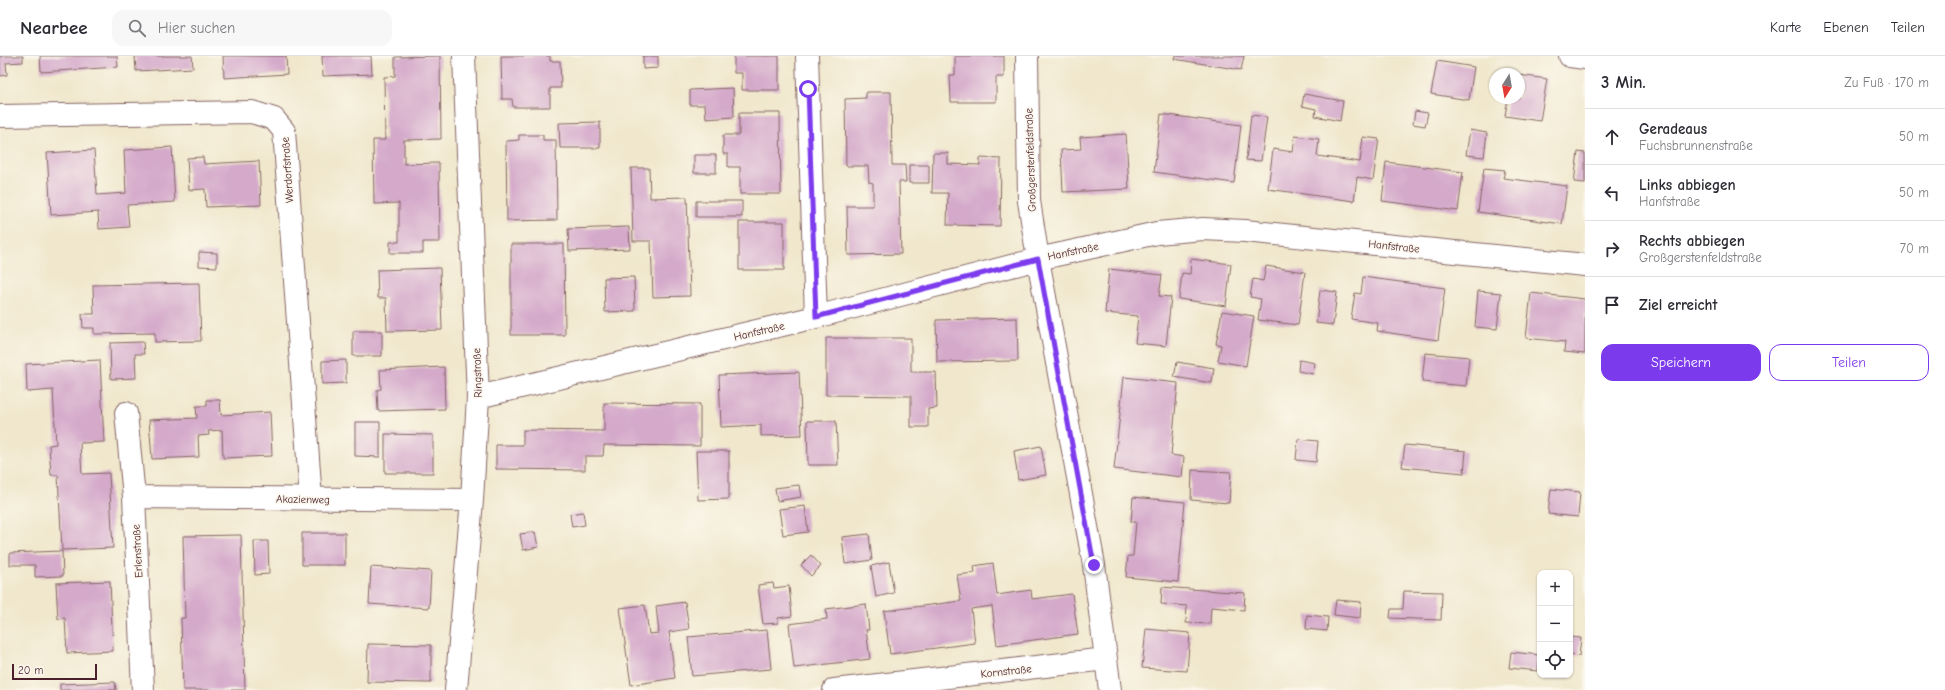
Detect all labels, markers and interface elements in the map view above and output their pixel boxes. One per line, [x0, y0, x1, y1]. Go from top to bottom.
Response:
search box [112, 10, 392, 46]
text: Nearbee [20, 17, 88, 39]
icon: search [126, 17, 148, 39]
text: Hier suchen [158, 19, 235, 37]
text: Karte [1770, 19, 1801, 36]
text: Ebenen [1823, 19, 1869, 36]
text: Teilen [1891, 19, 1925, 36]
north arrow [1489, 68, 1525, 104]
text: 3 Min. [1601, 73, 1646, 92]
text: Zu Fuß · 170 m [1844, 75, 1929, 90]
route start [799, 80, 817, 98]
street label: Großgerstenfeldstraße [1022, 107, 1039, 212]
text: Geradeaus [1639, 120, 1707, 138]
icon: ahead [1601, 126, 1623, 148]
text: 50 m [1899, 129, 1929, 144]
street label: Werdorfstraße [279, 136, 296, 203]
text: Fuchsbrunnenstraße [1639, 138, 1753, 153]
text: Links abbiegen [1639, 176, 1736, 194]
icon: left [1601, 182, 1623, 204]
text: 50 m [1899, 185, 1929, 200]
text: Hanfstraße [1639, 194, 1700, 209]
text: Rechts abbiegen [1639, 232, 1745, 250]
street label: Hanfstraße [1368, 237, 1421, 256]
icon: right [1601, 238, 1623, 260]
street label: Hanfstraße [1046, 240, 1100, 263]
text: 70 m [1900, 241, 1929, 256]
text: Großgerstenfeldstraße [1639, 250, 1762, 265]
icon: arrive [1601, 294, 1623, 316]
text: Ziel erreicht [1639, 296, 1717, 314]
street label: Hanfstraße [732, 319, 786, 344]
button: Speichern [1601, 344, 1761, 381]
button: Teilen [1769, 344, 1929, 381]
street label: Ringstraße [470, 347, 485, 398]
street label: Akazienweg [276, 493, 330, 506]
street label: Erlenstraße [130, 523, 145, 578]
route end [1085, 556, 1103, 574]
map controls [1537, 570, 1573, 678]
button: + [1537, 570, 1573, 606]
button: − [1537, 606, 1573, 642]
button: locate [1537, 642, 1573, 678]
scale bar [12, 662, 97, 681]
street label: Kornstraße [980, 662, 1033, 681]
text: 20 m [18, 664, 43, 677]

